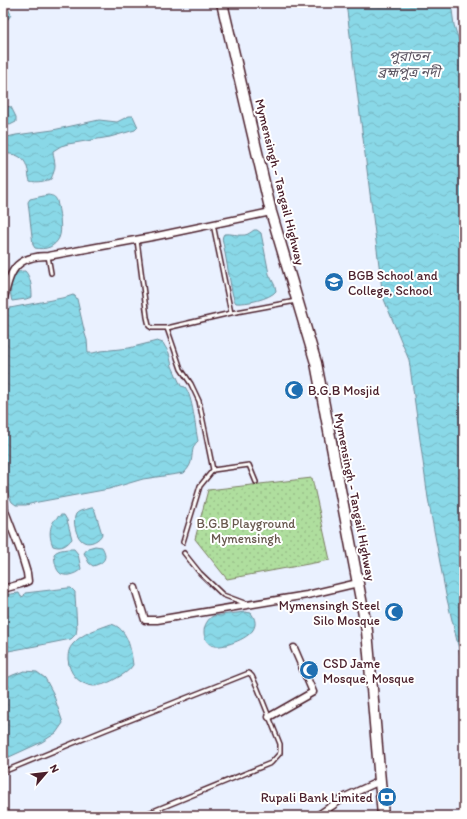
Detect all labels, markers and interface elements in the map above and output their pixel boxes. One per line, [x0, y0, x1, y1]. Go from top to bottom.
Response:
water label: পুরাতন ব্রহ্মপুত্র নদী [378, 48, 444, 81]
street label: Mymensingh - Tangail Highway [252, 97, 308, 267]
place label: BGB School and College, School [348, 268, 438, 298]
school or university icon: BGB School and College, School [323, 271, 345, 293]
mosque icon: B.G.B Mosjid [283, 379, 305, 401]
place label: B.G.B Mosjid [308, 383, 379, 398]
street label: Mymensingh - Tangail Highway [331, 412, 379, 582]
park label: B.G.B Playground Mymensingh [197, 516, 295, 546]
place label: Mymensingh Steel Silo Mosque [279, 598, 380, 628]
mosque icon: Mymensingh Steel Silo Mosque [383, 601, 405, 623]
place label: CSD Jame Mosque, Mosque [323, 656, 414, 686]
mosque icon: CSD Jame Mosque, Mosque [298, 659, 320, 681]
north arrow [26, 753, 66, 793]
text: N [47, 762, 62, 775]
bank icon: Rupali Bank Limited [376, 786, 398, 808]
place label: Rupali Bank Limited [261, 790, 373, 805]

